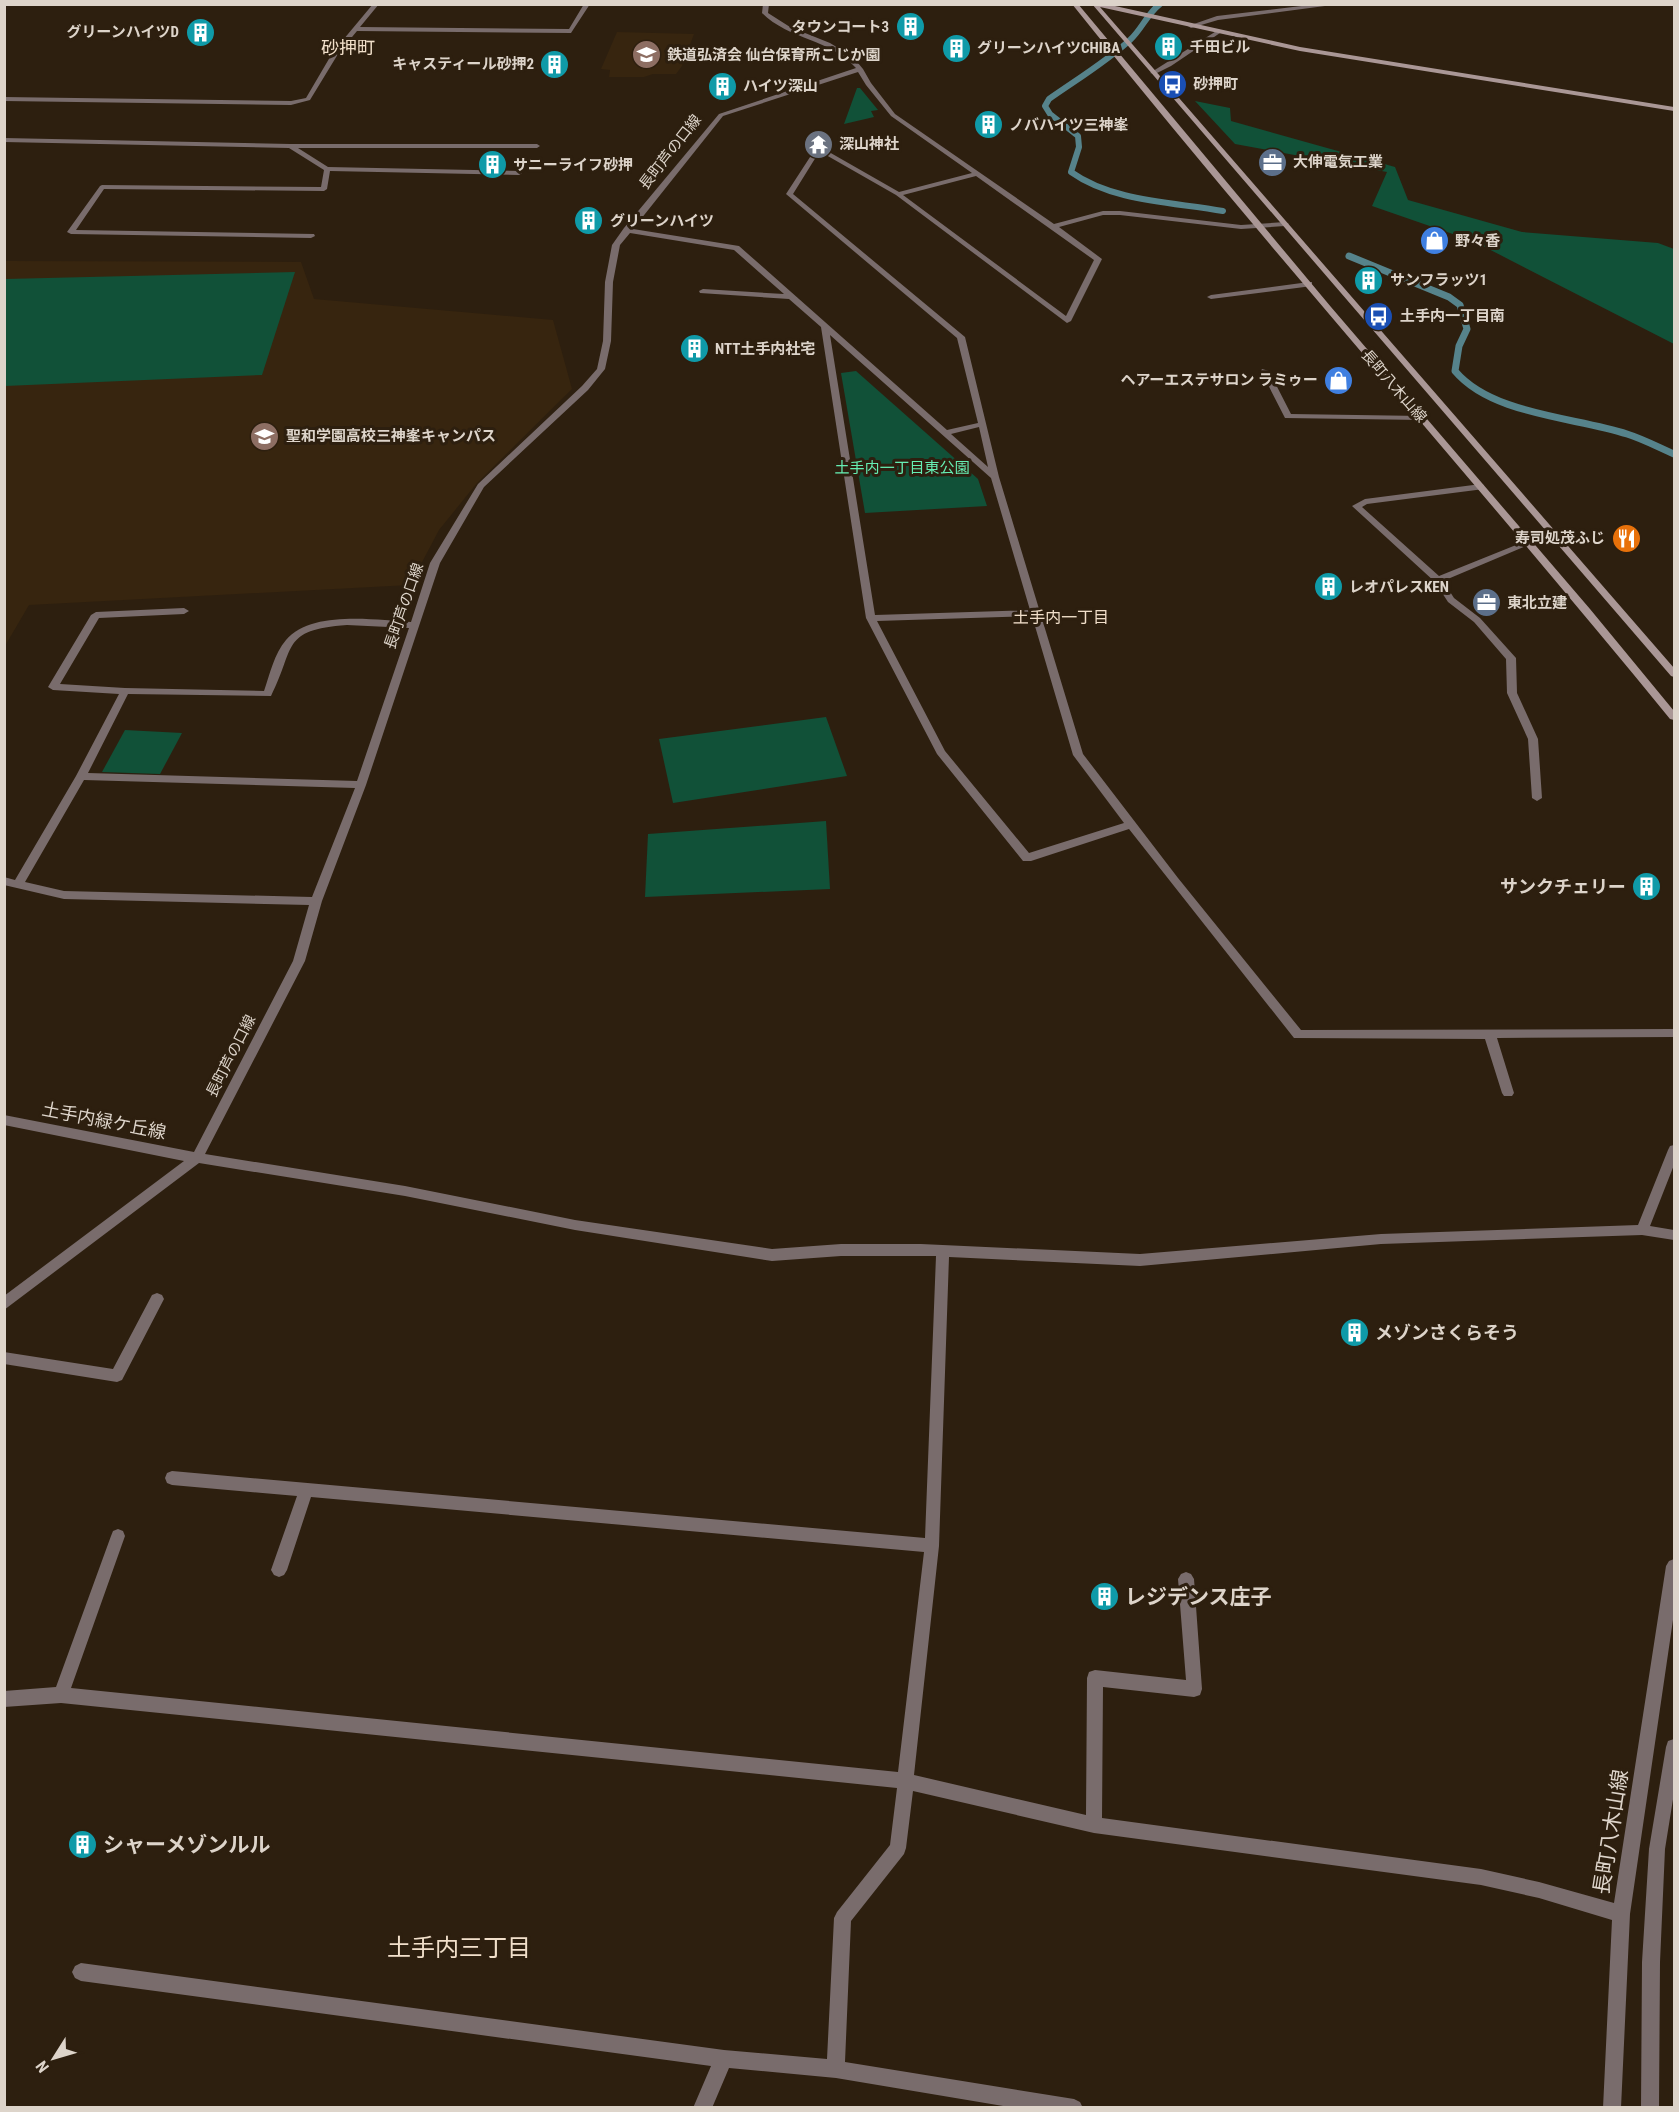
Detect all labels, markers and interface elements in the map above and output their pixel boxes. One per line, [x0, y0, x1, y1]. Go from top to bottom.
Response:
building icon: タウンコート3 [894, 11, 926, 43]
building icon: グリーンハイツD [184, 16, 216, 48]
place label: タウンコート3 [791, 18, 889, 36]
place label: グリーンハイツD [67, 23, 179, 41]
building icon: 千田ビル [1153, 31, 1185, 63]
building icon: グリーンハイツCHIBA [940, 32, 972, 64]
district label: 砂押町 [321, 37, 375, 58]
place label: 千田ビル [1190, 38, 1250, 56]
school or university icon: 鉄道弘済会 仙台保育所こじか園 [630, 39, 662, 71]
place label: グリーンハイツCHIBA [977, 39, 1120, 57]
place label: 鉄道弘済会 仙台保育所こじか園 [667, 46, 880, 64]
building icon: キャスティール砂押2 [539, 48, 571, 80]
place label: キャスティール砂押2 [392, 55, 534, 73]
bus stop icon: 砂押町 [1156, 68, 1188, 100]
building icon: ハイツ深山 [706, 70, 738, 102]
place label: 砂押町 [1193, 75, 1238, 93]
place label: ハイツ深山 [743, 77, 818, 95]
building icon: ノバハイツ三神峯 [972, 109, 1004, 141]
street label: 長町芦の口線 [635, 111, 705, 193]
place label: ノバハイツ三神峯 [1009, 116, 1129, 134]
temple icon: 深山神社 [802, 128, 834, 160]
place label: 深山神社 [839, 135, 899, 153]
office icon: 大伸電気工業 [1256, 146, 1288, 178]
building icon: サニーライフ砂押 [476, 149, 508, 181]
place label: 大伸電気工業 [1293, 153, 1383, 171]
place label: サニーライフ砂押 [513, 156, 633, 174]
building icon: グリーンハイツ [573, 205, 605, 237]
place label: グリーンハイツ [610, 212, 714, 230]
shop icon: 野々香 [1418, 225, 1450, 257]
place label: 野々香 [1455, 232, 1500, 250]
building icon: サンフラッツ1 [1353, 264, 1385, 296]
place label: サンフラッツ1 [1390, 271, 1487, 289]
bus stop icon: 土手内一丁目南 [1363, 300, 1395, 332]
place label: 土手内一丁目南 [1400, 307, 1505, 325]
building icon: NTT土手内社宅 [678, 333, 710, 365]
place label: NTT土手内社宅 [715, 340, 815, 358]
street label: 長町八木山線 [1358, 346, 1430, 426]
shop icon: ヘアーエステサロン ラミゥー [1323, 364, 1355, 396]
place label: ヘアーエステサロン ラミゥー [1120, 371, 1318, 389]
school or university icon: 聖和学園高校三神峯キャンパス [249, 420, 281, 452]
place label: 聖和学園高校三神峯キャンパス [286, 427, 496, 445]
park label: 土手内一丁目東公園 [834, 459, 970, 477]
restaurant icon: 寿司処茂ふじ [1610, 522, 1642, 554]
place label: 寿司処茂ふじ [1515, 529, 1605, 547]
street label: 長町芦の口線 [381, 561, 427, 651]
building icon: レオパレスKEN [1312, 571, 1344, 603]
place label: レオパレスKEN [1349, 578, 1449, 596]
office icon: 東北立建 [1470, 587, 1502, 619]
place label: 東北立建 [1507, 594, 1567, 612]
district label: 土手内一丁目 [1013, 608, 1109, 627]
building icon: サンクチェリー [1631, 871, 1663, 903]
place label: サンクチェリー [1500, 876, 1626, 897]
street label: 長町芦の口線 [203, 1012, 259, 1100]
street label: 土手内緑ケ丘線 [40, 1098, 168, 1143]
building icon: メゾンさくらそう [1338, 1317, 1370, 1349]
place label: メゾンさくらそう [1375, 1322, 1519, 1343]
building icon: レジデンス庄子 [1088, 1581, 1120, 1613]
place label: レジデンス庄子 [1125, 1585, 1272, 1609]
street label: 長町八木山線 [1589, 1768, 1633, 1896]
building icon: シャーメゾンルル [66, 1829, 98, 1861]
place label: シャーメゾンルル [103, 1833, 270, 1857]
district label: 土手内三丁目 [387, 1934, 531, 1962]
north arrow [24, 2028, 84, 2088]
text: N [32, 2057, 53, 2076]

